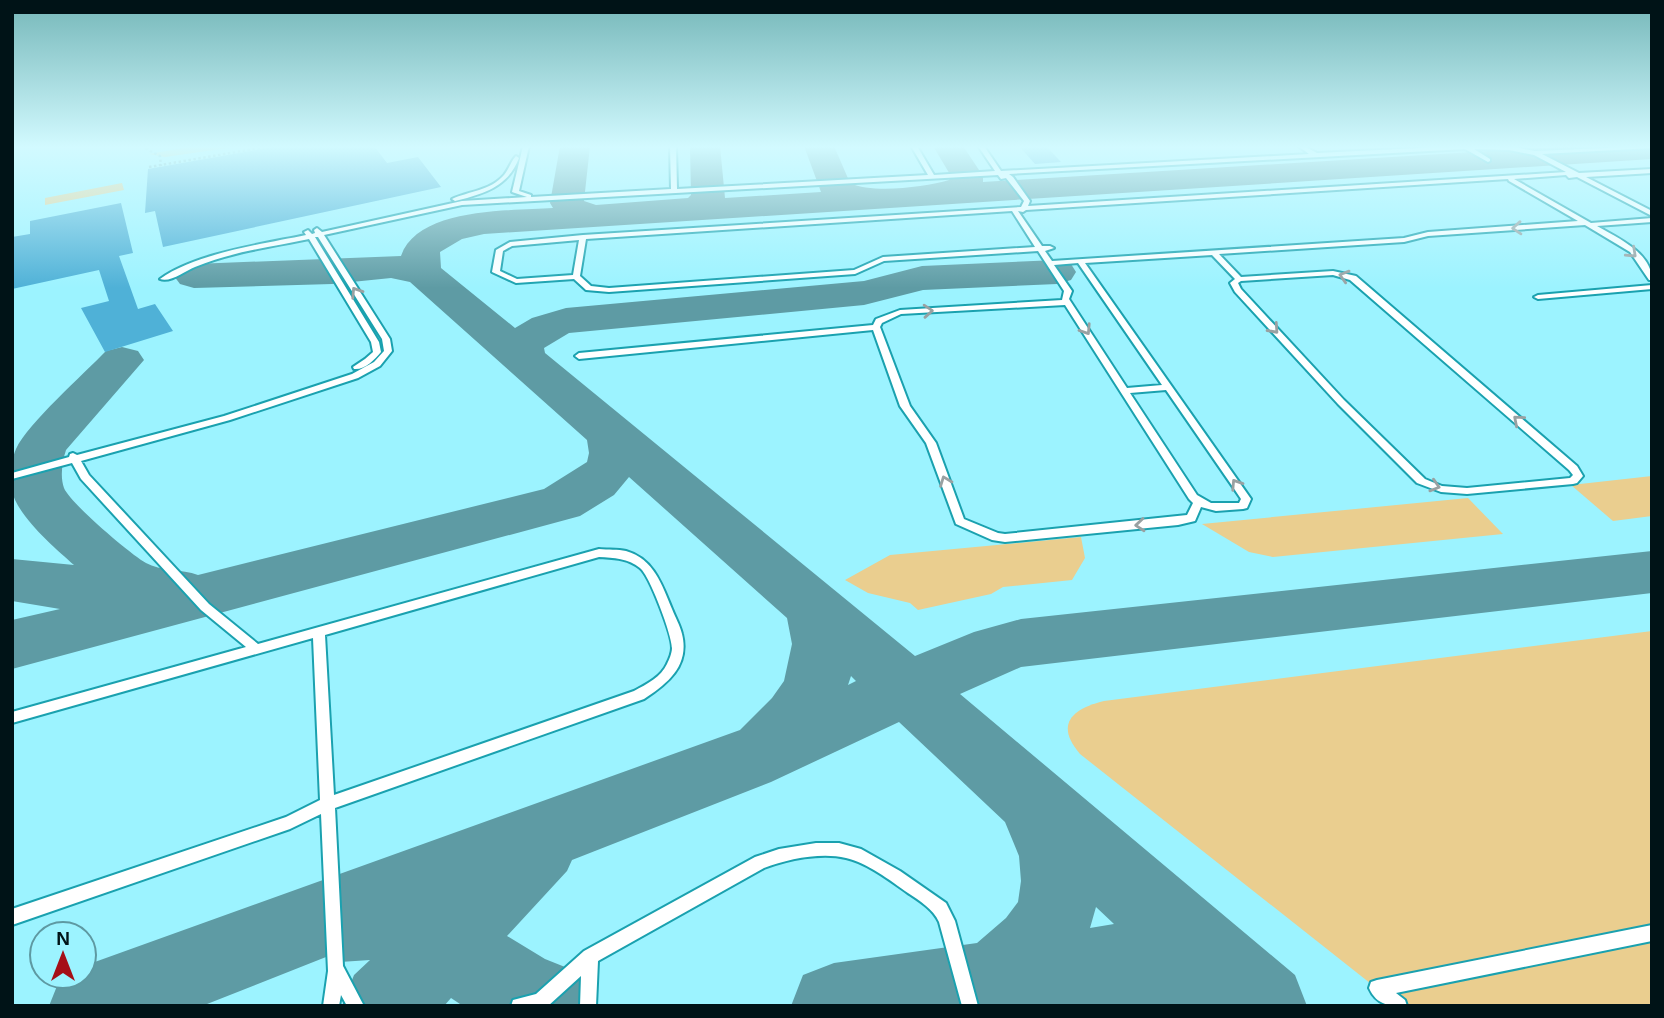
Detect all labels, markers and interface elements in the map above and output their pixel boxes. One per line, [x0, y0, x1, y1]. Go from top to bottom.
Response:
one-way arrow [1512, 220, 1523, 235]
one-way arrow [1623, 245, 1636, 257]
one-way arrow [1339, 270, 1351, 285]
one-way arrow [352, 287, 364, 300]
one-way arrow [923, 303, 934, 318]
one-way arrow [1265, 321, 1278, 334]
one-way arrow [1077, 323, 1090, 336]
one-way arrow [1514, 416, 1527, 429]
one-way arrow [939, 475, 953, 487]
one-way arrow [1429, 478, 1441, 493]
one-way arrow [1232, 479, 1245, 492]
one-way arrow [1134, 517, 1145, 532]
north arrow [28, 920, 98, 990]
text: N [56, 928, 70, 949]

